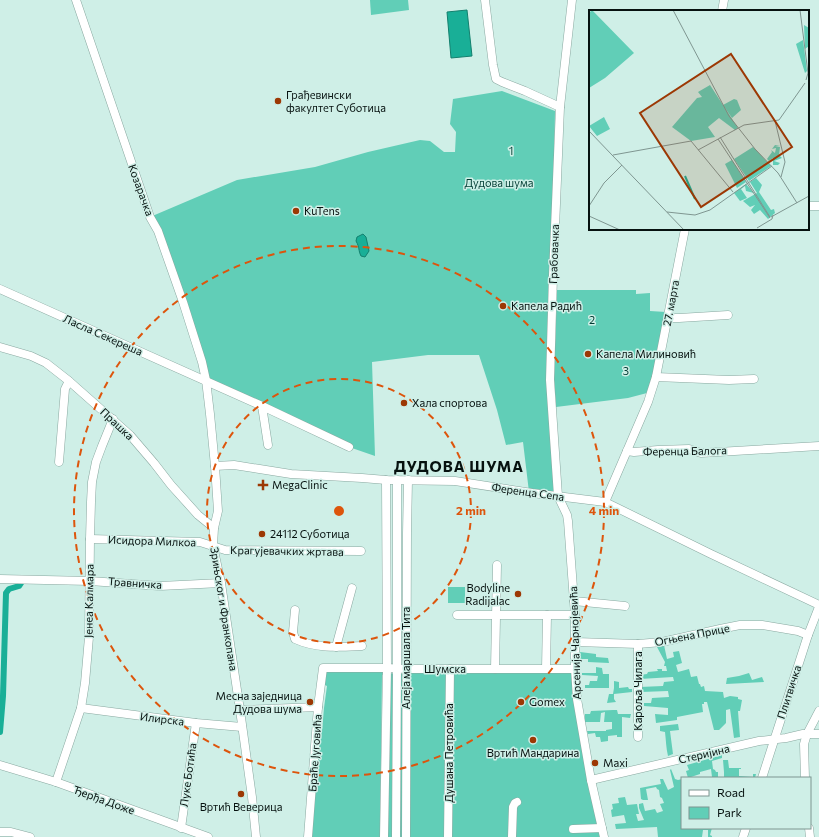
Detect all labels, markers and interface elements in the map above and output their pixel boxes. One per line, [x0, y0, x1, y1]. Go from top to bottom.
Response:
inset map [589, 10, 809, 230]
place label: Грађевински факултет Суботица [286, 88, 386, 114]
marker: Грађевински факултет Суботица [273, 96, 283, 106]
park label: 1 [509, 144, 513, 157]
street label: Козарачка [126, 162, 157, 217]
park label: Дудова шума [465, 176, 533, 189]
place label: KuTens [304, 204, 340, 217]
marker: KuTens [291, 206, 301, 216]
street label: Грабовачка [546, 224, 561, 284]
street label: 27. марта [660, 279, 681, 327]
place label: Капела Радић [511, 299, 582, 312]
marker: Капела Радић [498, 301, 508, 311]
street label: Ласла Секереша [62, 311, 145, 358]
park label: 2 [589, 313, 595, 326]
place label: Капела Милиновић [596, 347, 696, 360]
marker: Капела Милиновић [583, 349, 593, 359]
park label: 3 [623, 364, 629, 377]
place label: Хала спортова [412, 396, 487, 409]
marker: Хала спортова [399, 398, 409, 408]
street label: Прашка [98, 405, 137, 442]
street label: Ференца Балога [643, 443, 727, 458]
district label: ДУДОВА ШУМА [394, 457, 524, 475]
place label: MegaClinic [272, 478, 328, 491]
marker: MegaClinic [257, 479, 269, 491]
street label: Ференца Сепа [491, 480, 565, 503]
text: 2 min [456, 503, 486, 517]
text: 4 min [589, 503, 619, 517]
centre of rings [332, 504, 346, 518]
place label: 24112 Суботица [270, 527, 350, 540]
marker: 24112 Суботица [257, 529, 267, 539]
street label: Исидора Милкоа [108, 532, 196, 549]
street label: Крагујевачких жртава [230, 543, 344, 558]
street label: Зрињског и Франкопана [208, 546, 241, 672]
street label: Јенеа Калмара [81, 564, 97, 638]
street label: Травничка [108, 574, 162, 591]
place label: Bodyline Radijalac [465, 581, 510, 607]
street label: Арсенија Чарнојевића [566, 586, 583, 700]
marker: Bodyline Radijalac [513, 589, 523, 599]
street label: Алеја маршала Тита [399, 607, 412, 709]
street label: Огњена Прице [653, 621, 731, 648]
street label: Кароља Чилага [631, 651, 644, 731]
street label: Шумска [424, 662, 466, 675]
street label: Плитвичка [774, 663, 803, 720]
place label: Месна заједница Дудова шума [215, 689, 302, 715]
place label: Gomex [529, 695, 565, 708]
marker: Месна заједница Дудова шума [305, 697, 315, 707]
marker: Gomex [516, 697, 526, 707]
street label: Душана Петровића [442, 703, 455, 803]
street label: Илирска [139, 709, 185, 728]
street label: Браће Југовића [305, 714, 325, 792]
marker: Вртић Мандарина [528, 735, 538, 745]
street label: Стеријина [677, 741, 731, 766]
street label: Луке Ботића [177, 742, 198, 808]
place label: Вртић Мандарина [487, 746, 579, 759]
place label: Maxi [603, 756, 628, 769]
marker: Maxi [590, 758, 600, 768]
legend [681, 777, 811, 829]
street label: Ђерђа Доже [72, 782, 137, 817]
text: Road [717, 785, 745, 799]
marker: Вртић Веверица [236, 789, 246, 799]
place label: Вртић Веверица [200, 800, 282, 813]
text: Park [717, 805, 743, 819]

